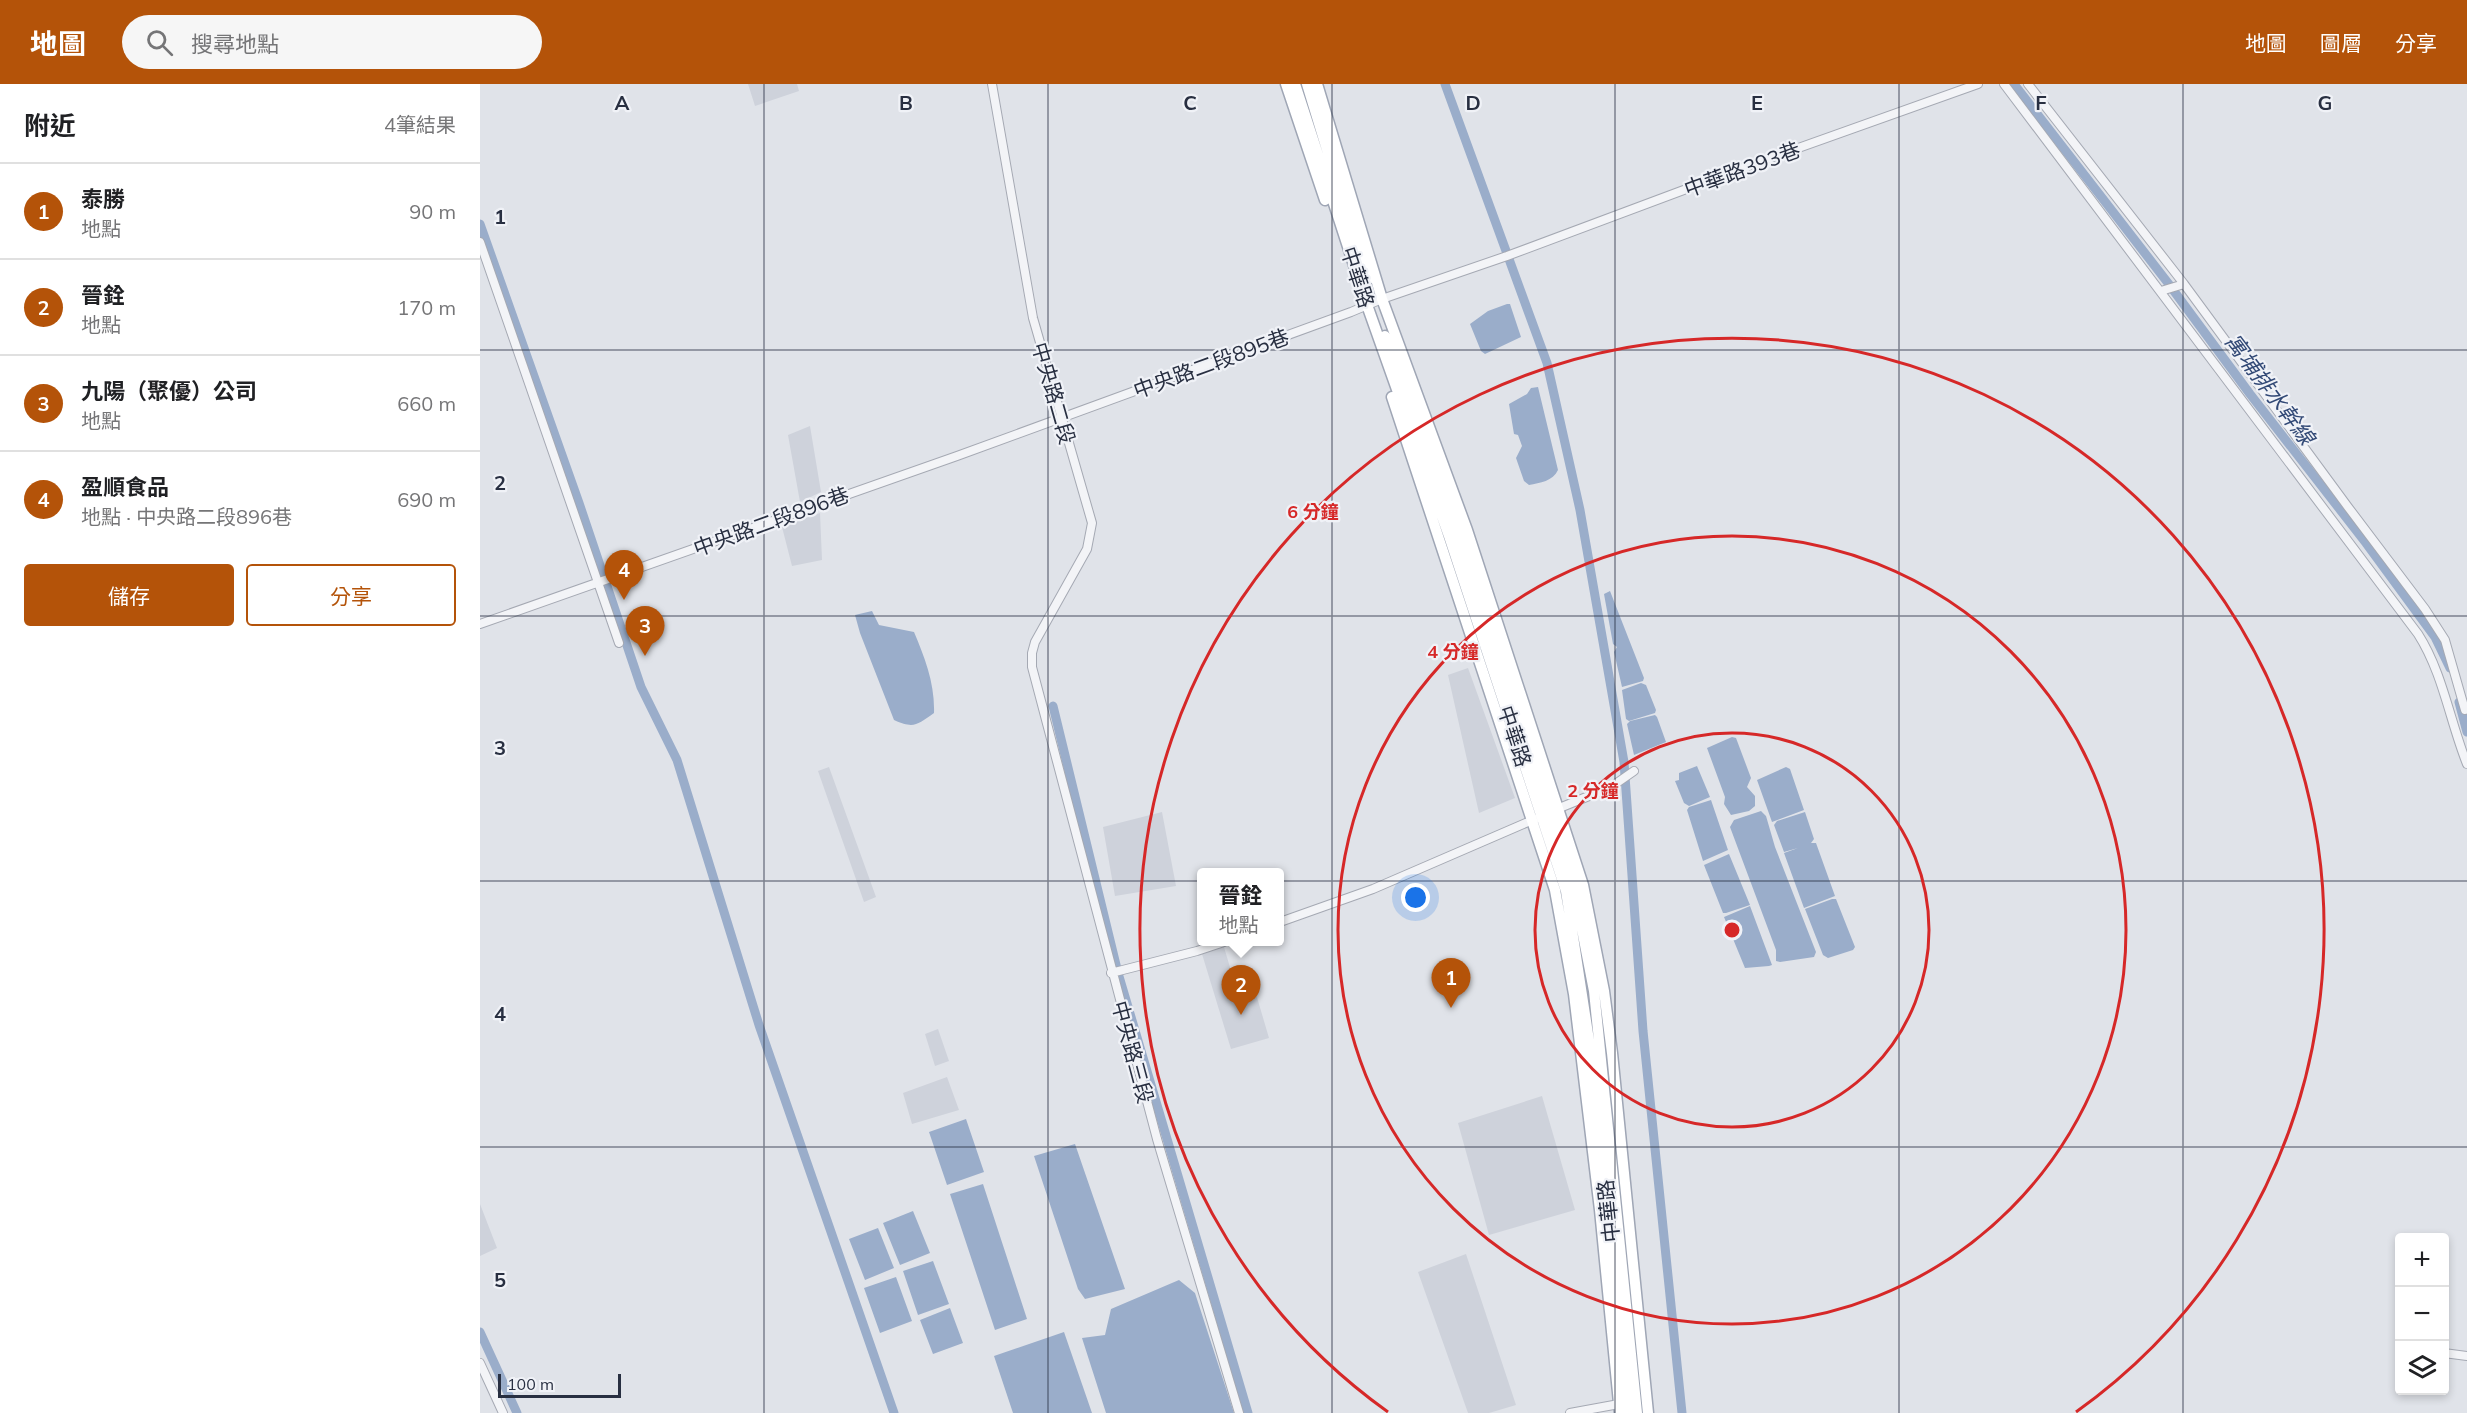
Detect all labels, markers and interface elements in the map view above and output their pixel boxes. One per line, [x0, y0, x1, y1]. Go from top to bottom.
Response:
search box [122, 15, 542, 69]
text: 地圖 [30, 26, 86, 61]
icon: search [143, 26, 176, 59]
text: 搜尋地點 [191, 30, 279, 58]
text: 地圖 [2245, 30, 2287, 56]
text: 圖層 [2320, 30, 2362, 56]
text: 分享 [2395, 30, 2437, 56]
text: A [615, 90, 630, 115]
text: B [899, 90, 913, 115]
text: C [1183, 90, 1197, 115]
text: D [1465, 90, 1481, 115]
text: E [1751, 90, 1763, 115]
text: F [2035, 90, 2047, 115]
text: G [2318, 90, 2332, 115]
text: 附近 [24, 109, 76, 142]
text: 4筆結果 [384, 112, 456, 137]
street label: 中華路393巷 [1680, 136, 1804, 202]
text: 泰勝 [81, 185, 125, 213]
text: 1 [38, 199, 50, 224]
text: 90 m [409, 199, 456, 224]
text: 1 [494, 204, 506, 229]
text: 地點 [81, 216, 121, 241]
street label: 中華路 [1336, 243, 1380, 311]
text: 晉銓 [81, 281, 125, 309]
text: 2 [38, 295, 50, 320]
text: 170 m [397, 295, 456, 320]
text: 地點 [81, 312, 121, 337]
street label: 中央路二段895巷 [1130, 323, 1292, 403]
water label: 寓埔排水幹線 [2219, 328, 2323, 453]
street label: 中央路二段 [1027, 339, 1081, 447]
text: 九陽（聚優）公司 [81, 377, 257, 405]
text: 3 [38, 391, 50, 416]
text: 660 m [397, 391, 456, 416]
text: 地點 [81, 408, 121, 433]
text: 2 [494, 470, 506, 495]
text: 盈順食品 [81, 473, 169, 501]
street label: 中央路二段896巷 [690, 481, 852, 561]
text: 4 [38, 487, 50, 512]
text: 690 m [397, 487, 456, 512]
text: 6 分鐘 [1287, 500, 1339, 523]
text: 地點 · 中央路二段896巷 [81, 504, 292, 529]
pin: 4 [604, 550, 644, 600]
button: 儲存 [24, 564, 234, 626]
button: 分享 [246, 564, 456, 626]
pin: 3 [626, 606, 664, 656]
text: 4 分鐘 [1427, 640, 1479, 663]
street label: 中華路 [1493, 702, 1537, 770]
text: 3 [494, 735, 506, 760]
text: 2 分鐘 [1567, 779, 1619, 802]
popup [1197, 868, 1284, 946]
text: 晉銓 [1218, 881, 1263, 909]
your location [1401, 883, 1430, 912]
text: 地點 [1218, 912, 1258, 937]
centre of rings [1722, 920, 1742, 940]
pin: 1 [1432, 958, 1470, 1008]
pin: 2 [1222, 966, 1260, 1015]
street label: 中央路三段 [1107, 998, 1159, 1106]
text: 4 [494, 1001, 506, 1026]
street label: 中華路 [1592, 1178, 1624, 1244]
map controls [2395, 1233, 2449, 1395]
button: + [2395, 1233, 2449, 1287]
text: 5 [494, 1267, 506, 1292]
button: − [2395, 1287, 2449, 1341]
button: layers [2395, 1341, 2449, 1395]
scale bar [498, 1371, 621, 1398]
text: 100 m [507, 1374, 554, 1394]

